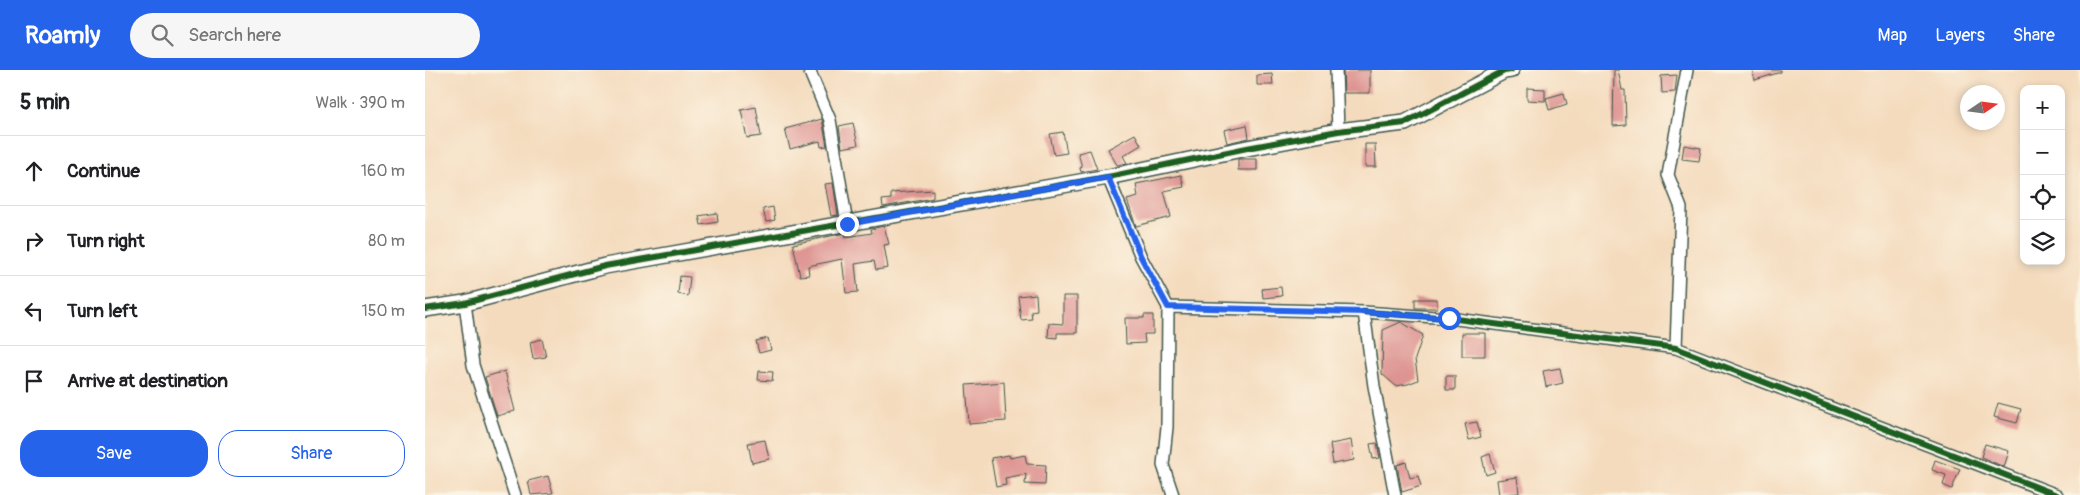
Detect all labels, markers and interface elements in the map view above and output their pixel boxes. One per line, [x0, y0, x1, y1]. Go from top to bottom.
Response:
search box [130, 13, 480, 58]
text: Roamly [25, 21, 100, 50]
icon: search [148, 21, 176, 49]
text: Search here [188, 23, 281, 47]
text: Map [1878, 24, 1907, 47]
text: Layers [1935, 24, 1985, 47]
text: Share [2013, 24, 2055, 47]
north arrow [1960, 85, 2005, 130]
map controls [2020, 85, 2065, 265]
button: + [2020, 85, 2065, 130]
text: 5 min [20, 89, 70, 116]
text: Walk · 390 m [316, 93, 405, 113]
button: − [2020, 130, 2065, 175]
icon: ahead [20, 157, 48, 185]
text: Continue [67, 159, 140, 183]
text: 160 m [361, 161, 405, 181]
button: locate [2020, 175, 2065, 220]
route end [836, 213, 859, 236]
button: layers [2020, 220, 2065, 265]
icon: right [20, 227, 48, 255]
text: Turn right [67, 229, 145, 253]
text: 80 m [368, 231, 405, 251]
icon: left [20, 297, 48, 325]
text: Turn left [67, 299, 137, 323]
text: 150 m [361, 301, 405, 321]
route start [1438, 307, 1461, 330]
icon: arrive [20, 367, 48, 395]
text: Arrive at destination [67, 369, 228, 393]
button: Save [20, 430, 208, 477]
button: Share [218, 430, 405, 477]

